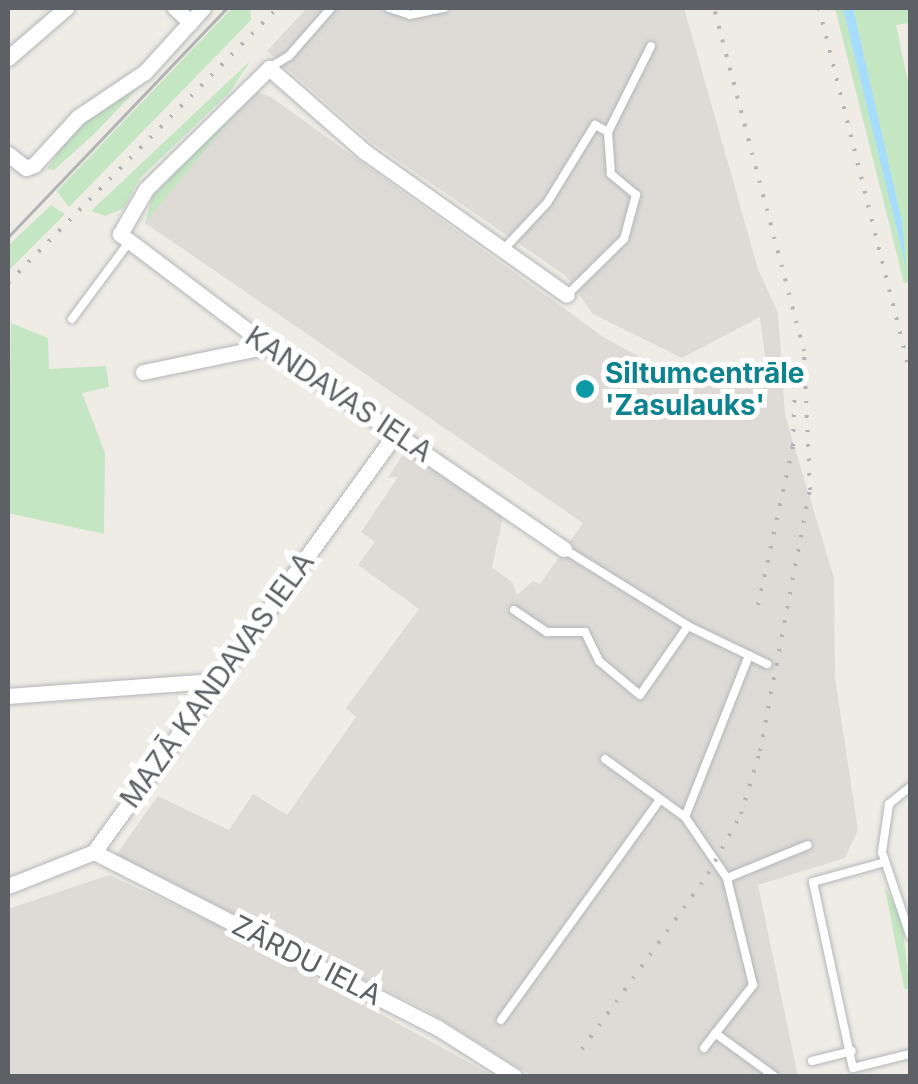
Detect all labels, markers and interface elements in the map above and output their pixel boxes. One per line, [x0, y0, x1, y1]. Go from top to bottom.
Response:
street label: KANDAVAS IELA [239, 319, 439, 469]
place label: Siltumcentrāle 'Zasulauks' [605, 356, 805, 422]
marker: Siltumcentrāle 'Zasulauks' [574, 378, 596, 400]
street label: MAZĀ KANDAVAS IELA [113, 546, 321, 814]
street label: ZĀRDU IELA [227, 908, 387, 1012]

